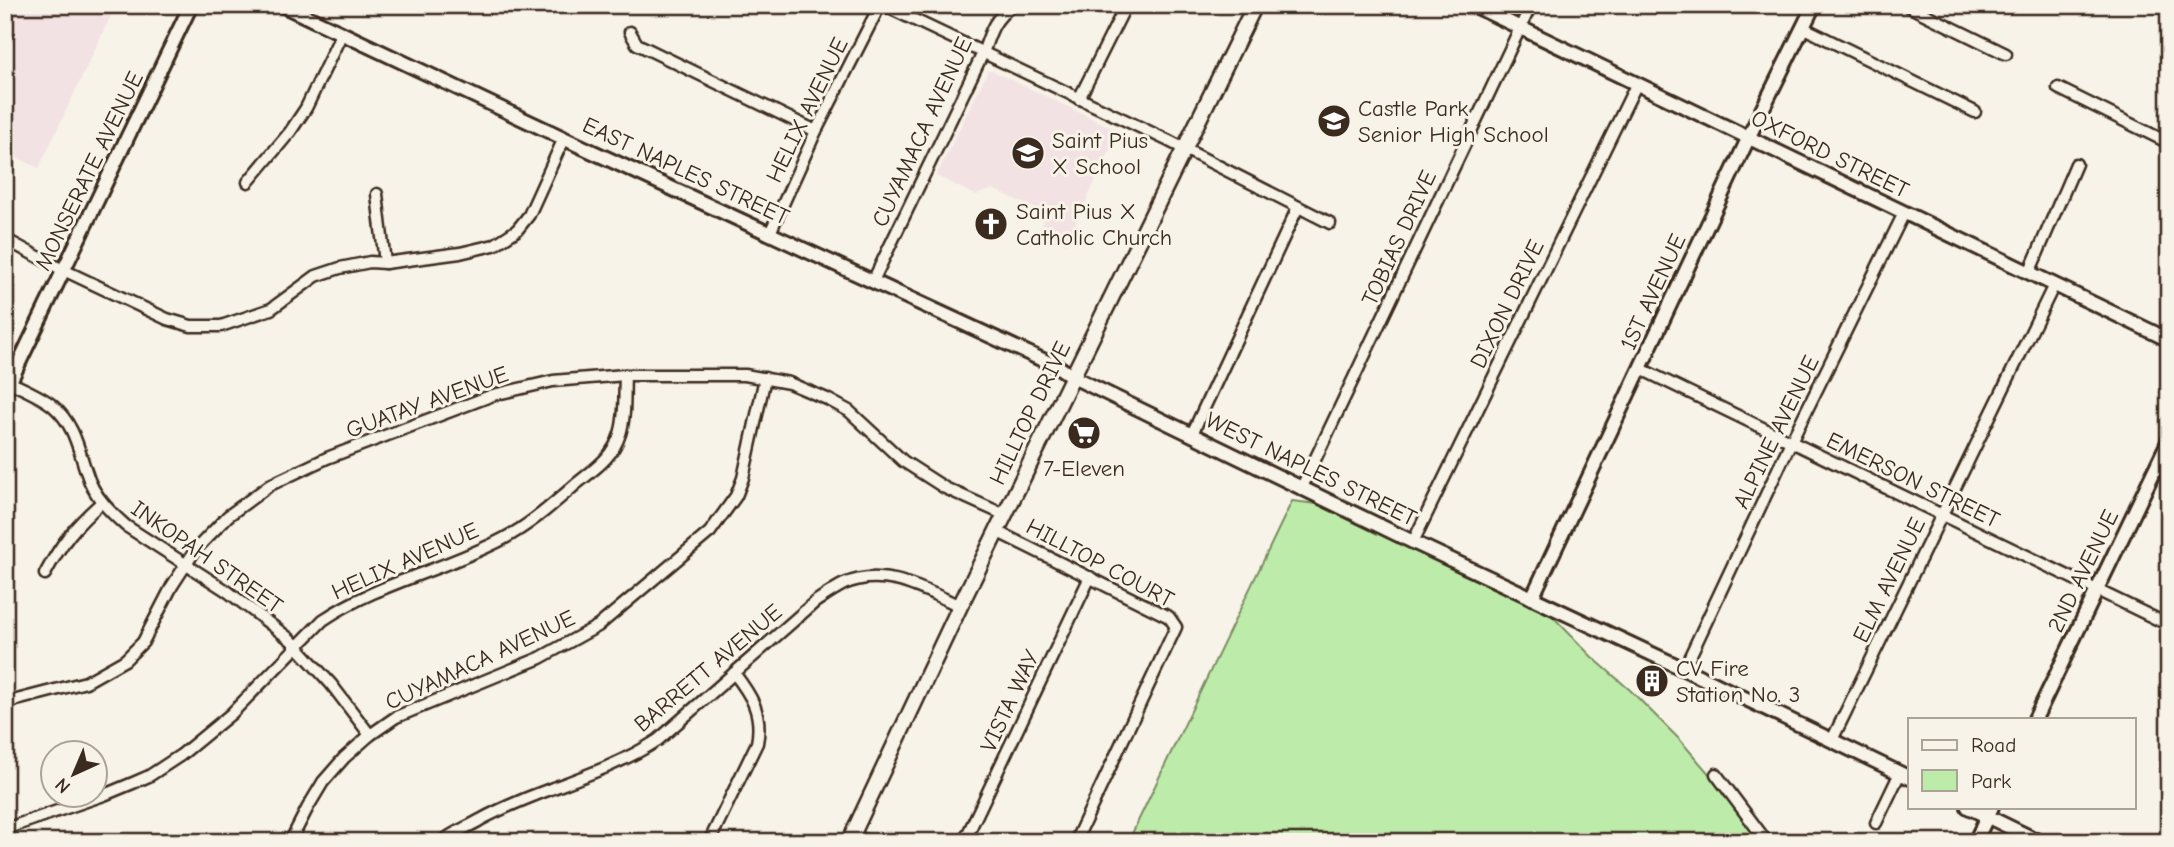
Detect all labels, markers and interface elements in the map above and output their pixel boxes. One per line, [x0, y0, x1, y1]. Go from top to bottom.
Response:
street label: HELIX AVENUE [760, 33, 854, 187]
street label: CUYAMACA AVENUE [866, 33, 978, 231]
street label: MONSERATE AVENUE [29, 67, 149, 275]
place label: Castle Park Senior High School [1358, 95, 1549, 148]
school or university icon: Castle Park Senior High School [1315, 102, 1353, 140]
street label: OXFORD STREET [1747, 104, 1913, 204]
street label: EAST NAPLES STREET [578, 111, 794, 231]
place label: Saint Pius X School [1052, 127, 1148, 180]
school or university icon: Saint Pius X School [1009, 134, 1047, 172]
street label: TOBIAS DRIVE [1356, 166, 1442, 310]
place label: Saint Pius X Catholic Church [1016, 198, 1172, 251]
church icon: Saint Pius X Catholic Church [972, 205, 1010, 243]
street label: 1ST AVENUE [1614, 230, 1692, 354]
street label: DIXON DRIVE [1464, 235, 1550, 373]
street label: HILLTOP DRIVE [984, 337, 1076, 489]
street label: ALPINE AVENUE [1727, 351, 1825, 513]
street label: GUATAY AVENUE [342, 360, 512, 444]
street label: WEST NAPLES STREET [1201, 406, 1421, 532]
supermarket icon: 7-Eleven [1065, 414, 1103, 452]
street label: EMERSON STREET [1822, 426, 2004, 534]
place label: 7-Eleven [1043, 455, 1125, 482]
street label: INKOPAH STREET [126, 495, 288, 619]
street label: 2ND AVENUE [2042, 505, 2124, 637]
street label: HILLTOP COURT [1022, 513, 1178, 613]
street label: ELM AVENUE [1847, 513, 1931, 647]
street label: HELIX AVENUE [327, 516, 483, 605]
street label: BARRETT AVENUE [629, 598, 787, 738]
street label: CUYAMACA AVENUE [381, 604, 579, 716]
street label: VISTA WAY [975, 645, 1046, 756]
place label: CV Fire Station No. 3 [1676, 655, 1800, 708]
building icon: CV Fire Station No. 3 [1633, 662, 1671, 700]
legend [1908, 718, 2136, 808]
text: Road [1971, 733, 2016, 757]
north arrow [38, 738, 108, 808]
text: Park [1971, 769, 2011, 793]
text: N [51, 773, 75, 798]

